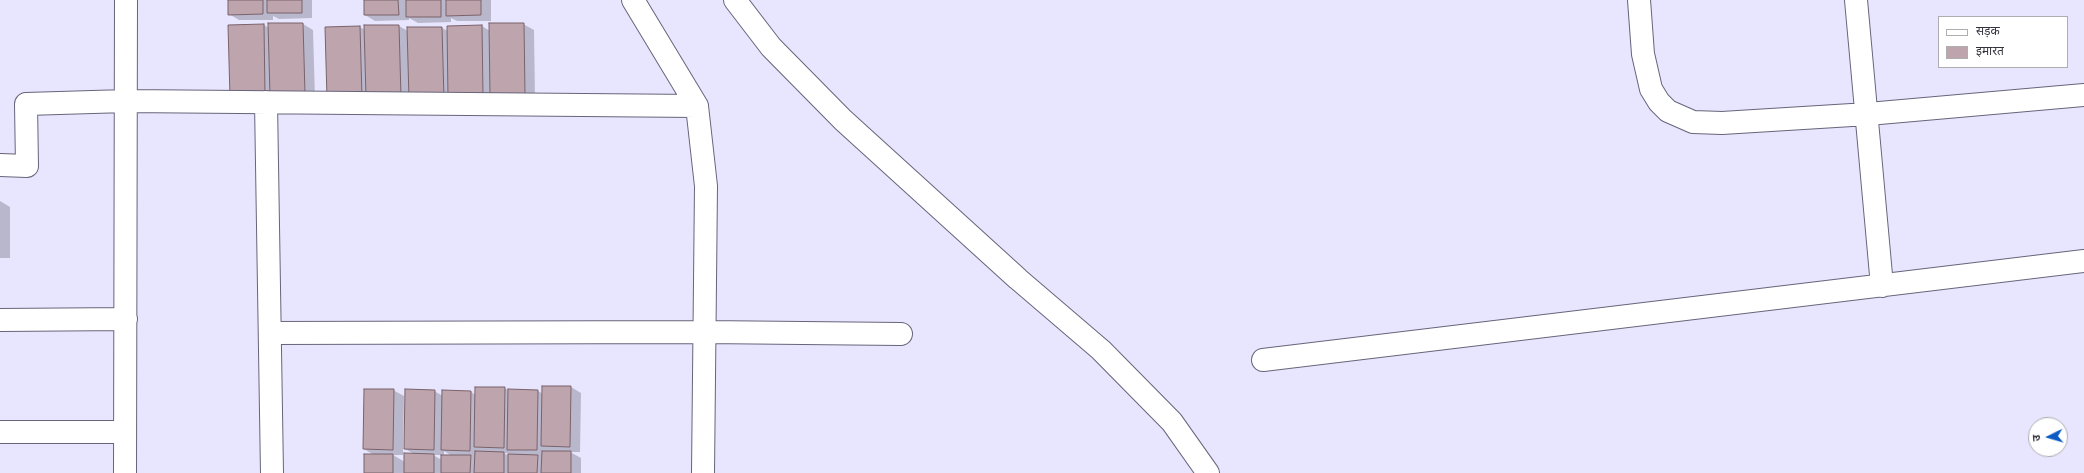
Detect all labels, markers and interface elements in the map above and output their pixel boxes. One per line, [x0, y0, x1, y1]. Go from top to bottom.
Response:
legend [1938, 16, 2068, 68]
text: सड़क [1976, 24, 2000, 38]
text: इमारत [1976, 44, 2004, 58]
north arrow [2028, 417, 2068, 457]
text: उ [2030, 434, 2043, 442]

